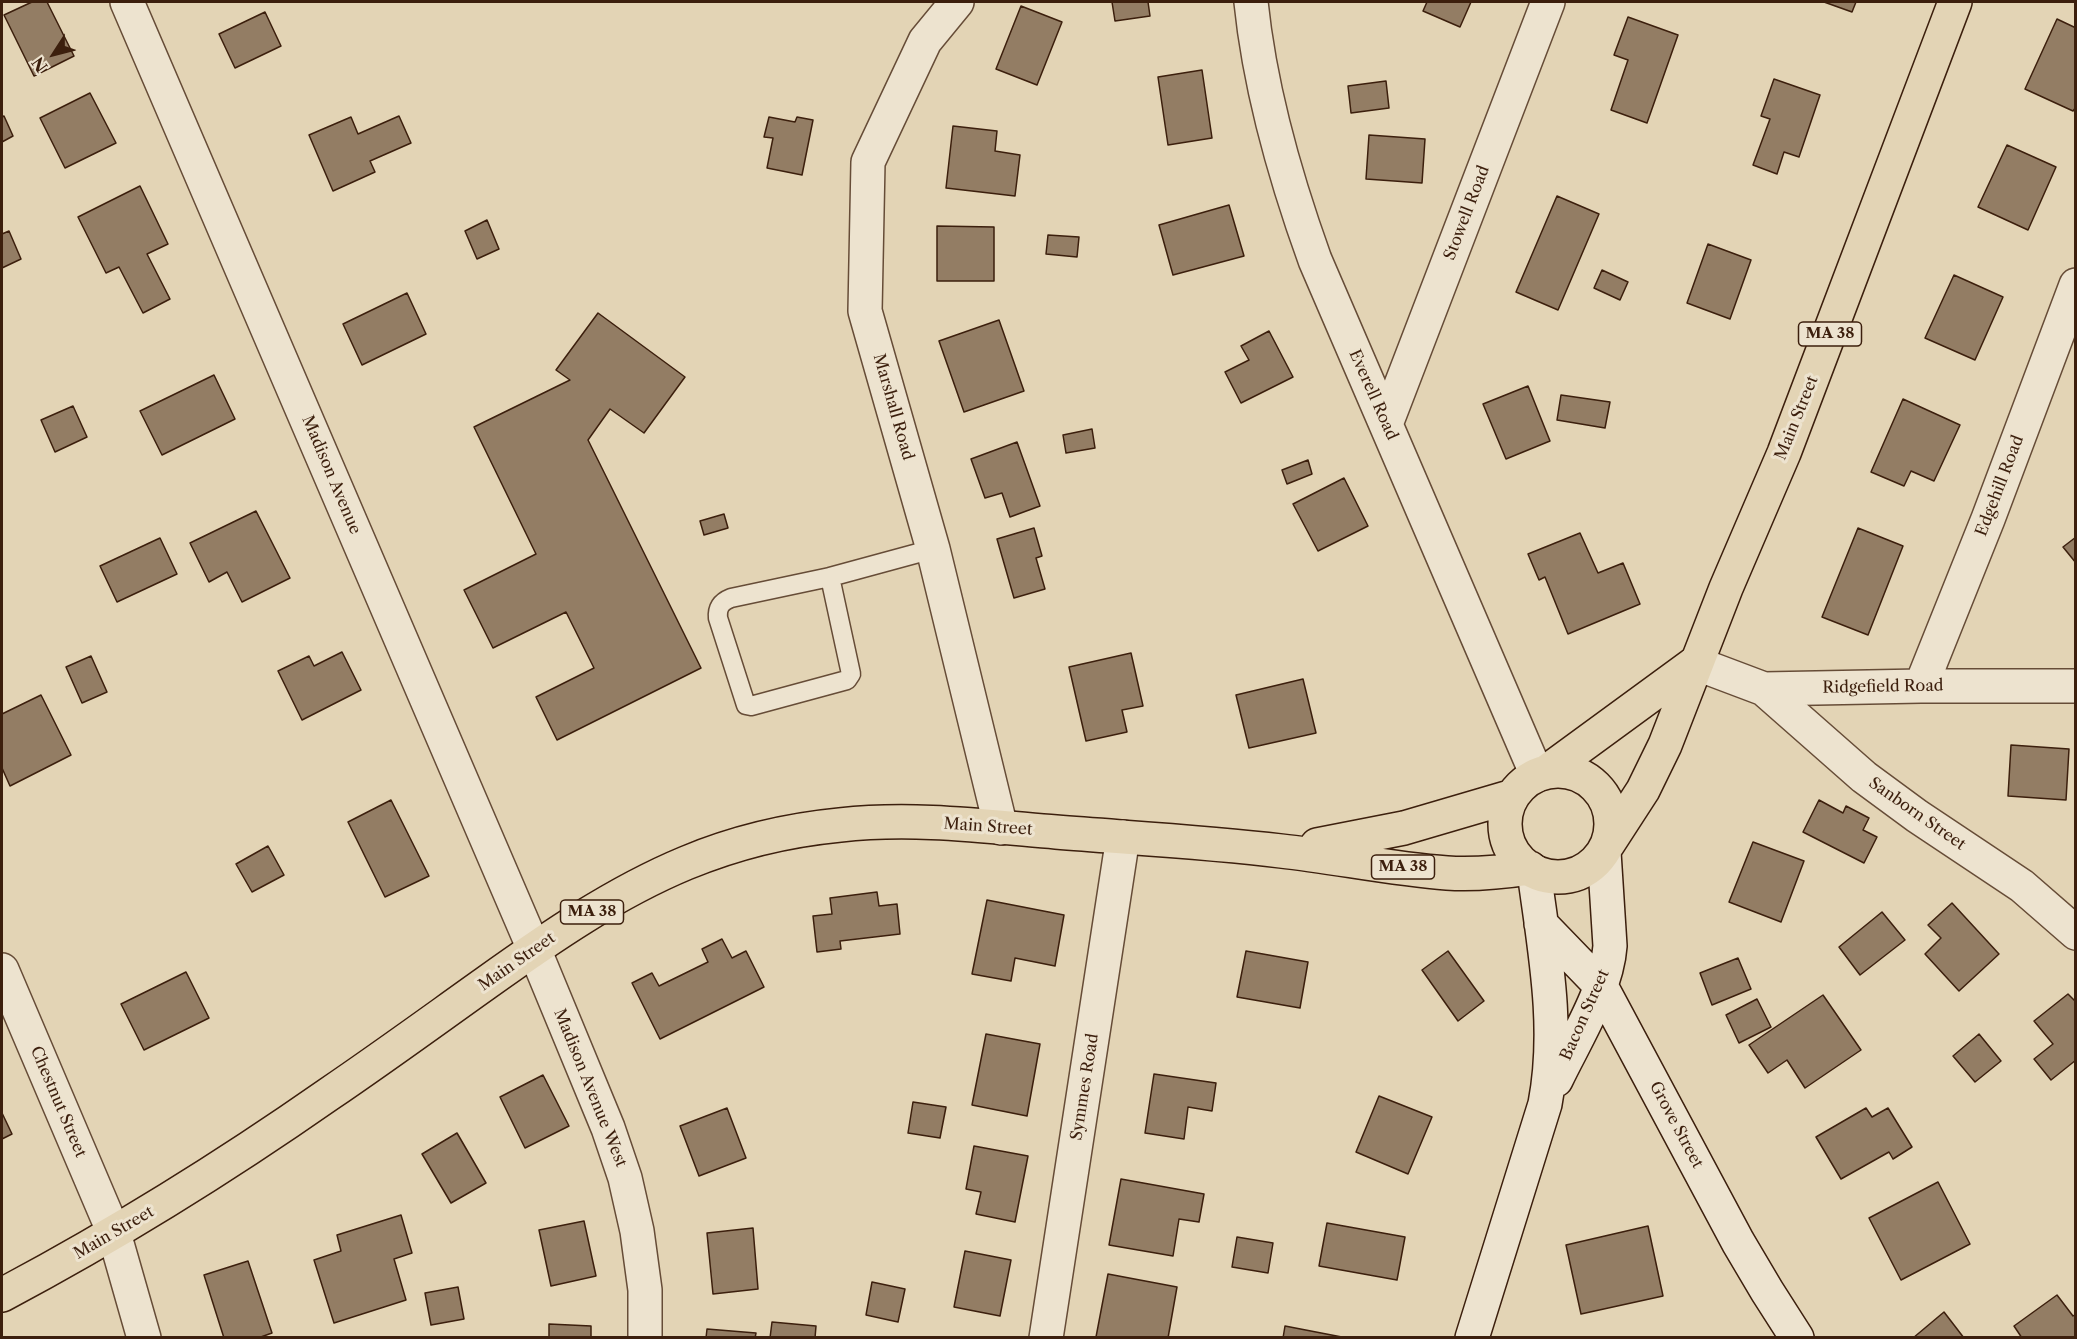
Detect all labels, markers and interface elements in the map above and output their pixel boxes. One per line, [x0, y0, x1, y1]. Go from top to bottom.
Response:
north arrow [24, 24, 84, 84]
text: N [27, 53, 52, 76]
street label: Stowell Road [1440, 163, 1494, 263]
road number: MA 38 [1798, 322, 1862, 346]
street label: Everell Road [1345, 347, 1401, 443]
street label: Marshall Road [869, 351, 917, 463]
street label: Main Street [1771, 373, 1823, 463]
street label: Madison Avenue [297, 413, 365, 537]
street label: Edgehill Road [1972, 433, 2028, 539]
street label: Ridgefield Road [1822, 676, 1944, 698]
street label: Sanborn Street [1865, 774, 1969, 854]
street label: Main Street [943, 814, 1033, 840]
road number: MA 38 [1372, 855, 1434, 879]
road number: MA 38 [560, 900, 624, 924]
street label: Main Street [475, 929, 559, 995]
street label: Bacon Street [1556, 967, 1614, 1063]
street label: Madison Avenue West [549, 1006, 631, 1170]
street label: Symmes Road [1067, 1032, 1103, 1142]
street label: Chestnut Street [26, 1043, 90, 1161]
street label: Grove Street [1645, 1078, 1707, 1172]
street label: Main Street [71, 1202, 157, 1264]

